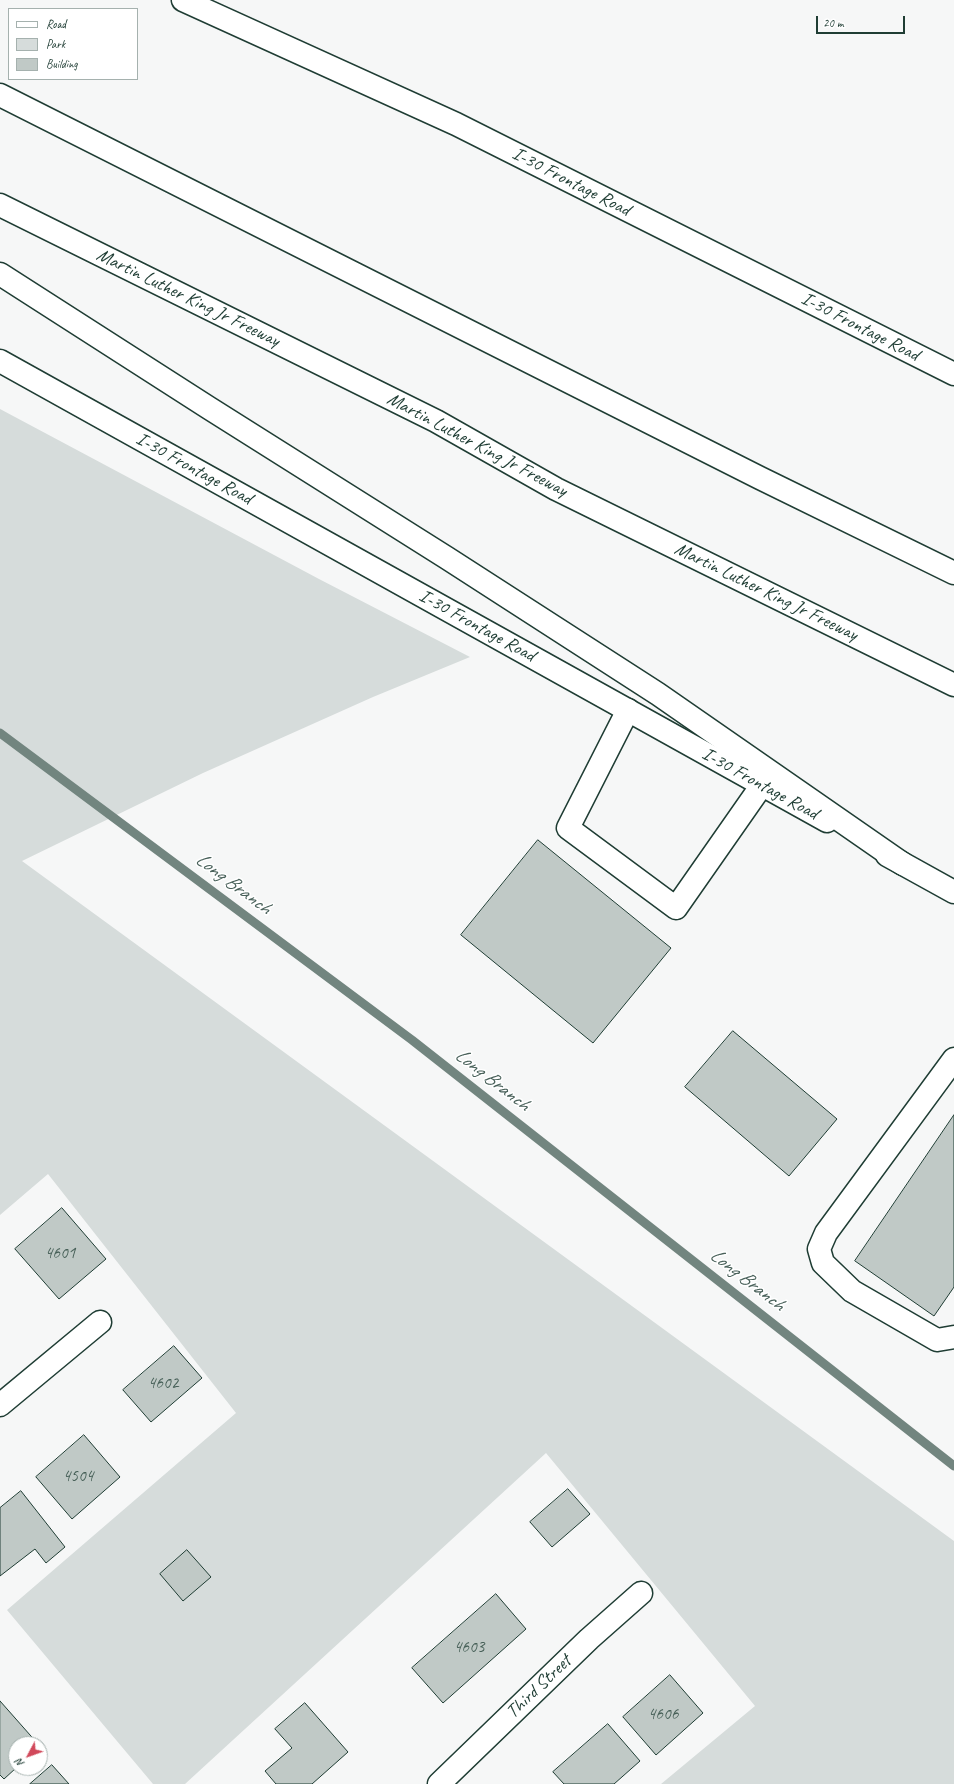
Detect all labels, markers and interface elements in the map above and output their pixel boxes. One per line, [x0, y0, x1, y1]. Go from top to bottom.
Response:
legend [8, 8, 138, 80]
scale bar [818, 8, 907, 34]
text: 20 m [823, 15, 843, 31]
text: Road [46, 16, 66, 32]
text: Park [46, 36, 65, 52]
text: Building [46, 56, 78, 72]
street label: I-30 Frontage Road [508, 143, 634, 221]
street label: Martin Luther King Jr Freeway [93, 244, 283, 352]
street label: I-30 Frontage Road [797, 288, 923, 366]
street label: Martin Luther King Jr Freeway [383, 388, 571, 502]
street label: I-30 Frontage Road [132, 428, 256, 510]
street label: Martin Luther King Jr Freeway [671, 538, 861, 646]
street label: I-30 Frontage Road [415, 585, 539, 667]
street label: I-30 Frontage Road [698, 743, 822, 825]
water label: Long Branch [190, 848, 276, 920]
water label: Long Branch [450, 1043, 534, 1117]
water label: Long Branch [705, 1243, 789, 1317]
house number: 4601 [45, 1244, 75, 1264]
house number: 4602 [148, 1374, 178, 1394]
house number: 4504 [63, 1467, 93, 1487]
house number: 4603 [454, 1638, 484, 1658]
street label: Third Street [502, 1650, 576, 1724]
house number: 4606 [648, 1705, 678, 1725]
north arrow [8, 1736, 48, 1776]
text: N [12, 1756, 27, 1770]

